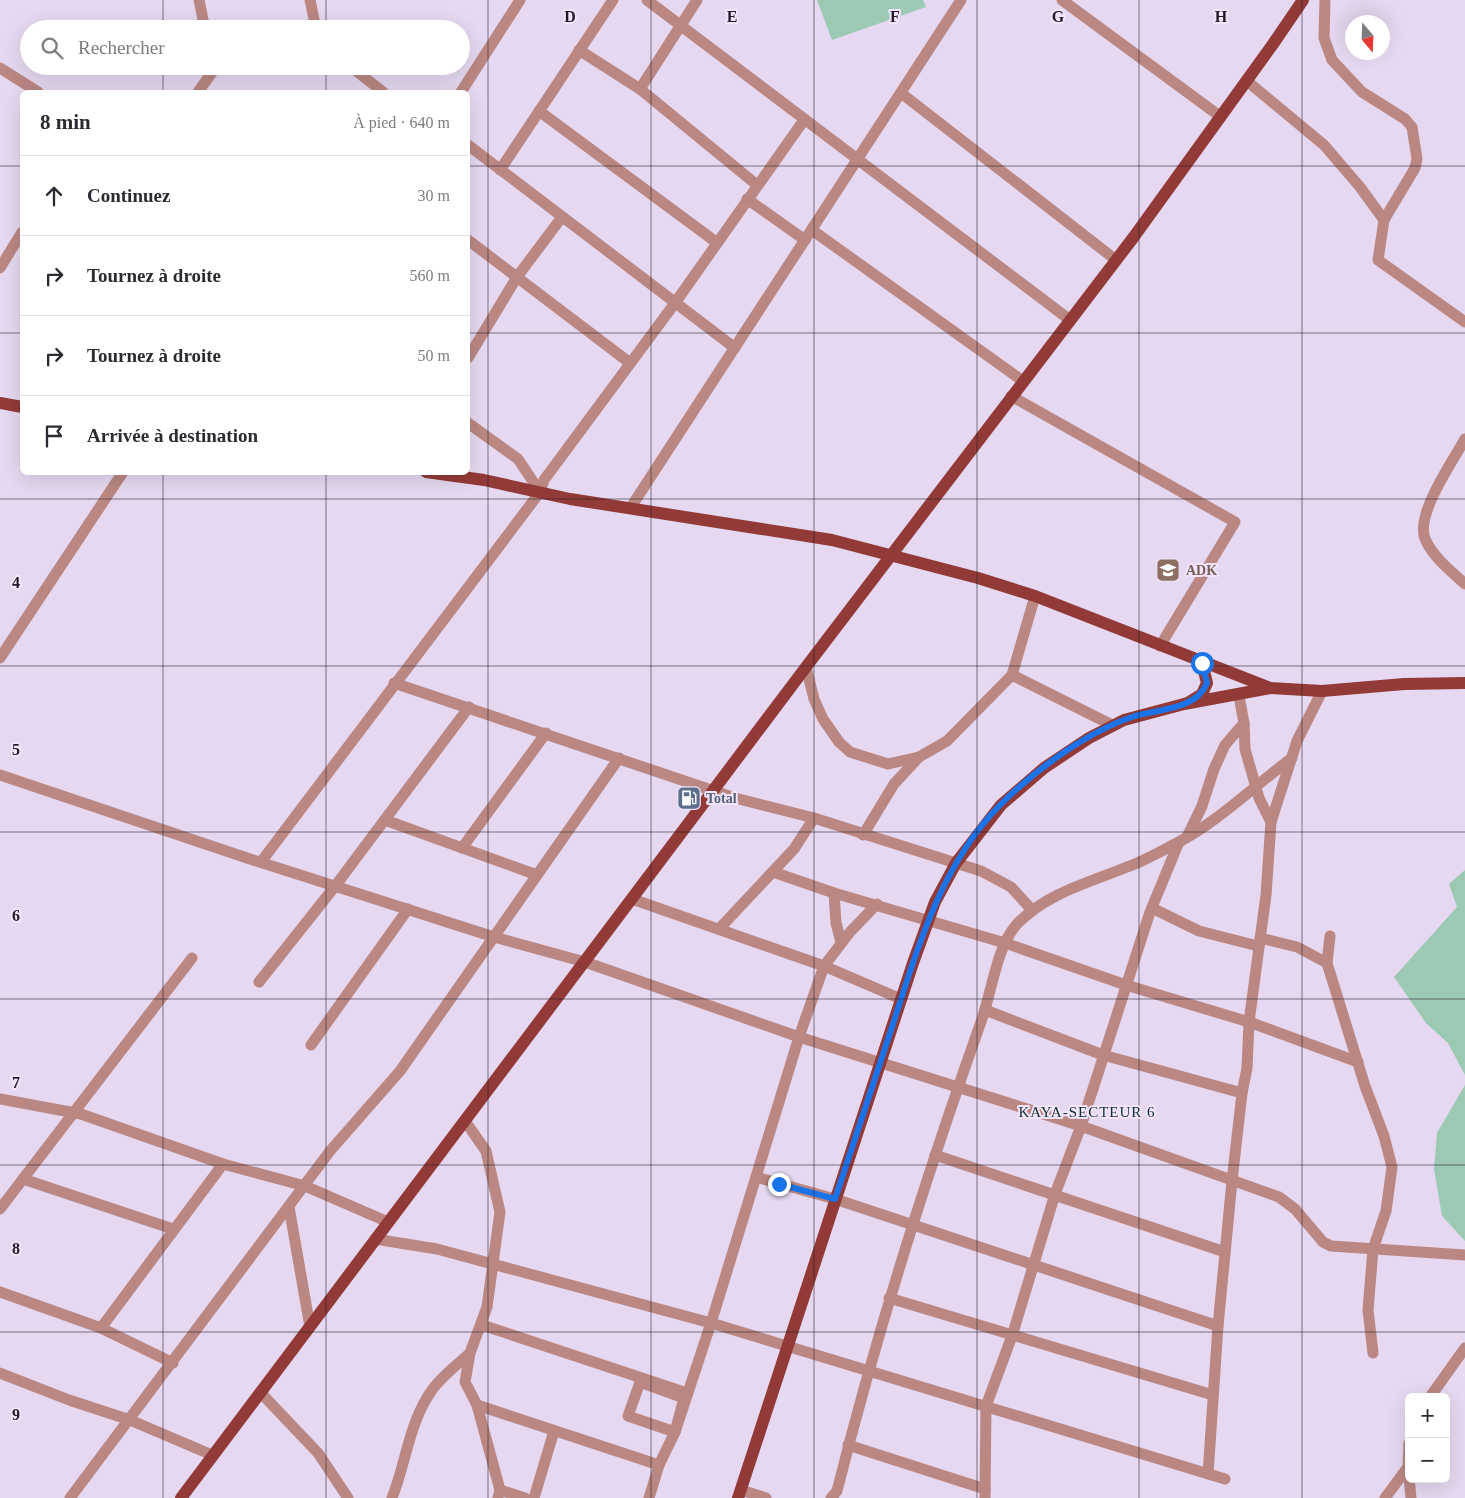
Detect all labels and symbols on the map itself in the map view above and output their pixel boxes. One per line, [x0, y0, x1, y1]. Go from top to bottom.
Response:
text: D [564, 8, 576, 25]
text: E [727, 8, 737, 25]
text: F [890, 8, 900, 25]
text: G [1052, 8, 1065, 25]
text: H [1215, 8, 1228, 25]
north arrow [1345, 15, 1390, 60]
school or university icon: ADK [1155, 557, 1181, 583]
place label: ADK [1186, 563, 1217, 578]
text: 4 [12, 574, 20, 591]
route start [1191, 652, 1214, 675]
text: 5 [12, 741, 20, 758]
fuel station icon: Total [676, 785, 702, 811]
place label: Total [706, 791, 737, 806]
text: 6 [12, 907, 20, 924]
text: 7 [12, 1074, 20, 1091]
district label: KAYA-SECTEUR 6 [1018, 1104, 1156, 1120]
route end [768, 1173, 791, 1196]
text: 8 [12, 1240, 20, 1257]
text: 9 [12, 1406, 20, 1423]

